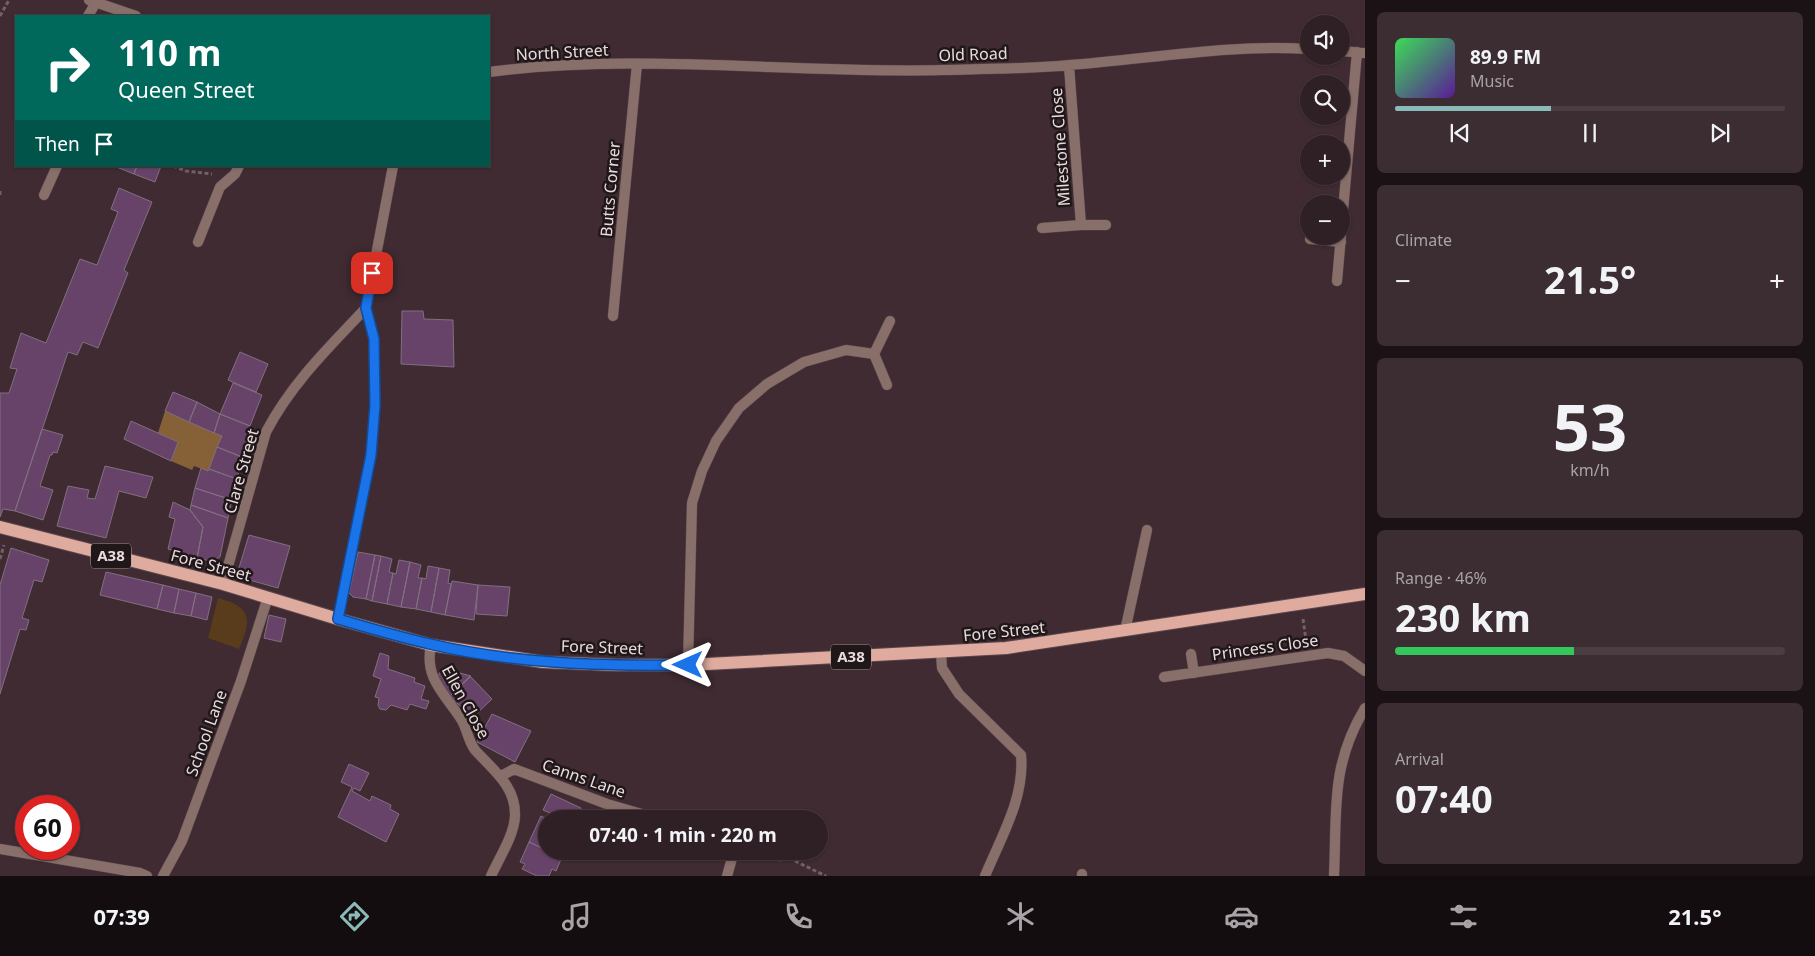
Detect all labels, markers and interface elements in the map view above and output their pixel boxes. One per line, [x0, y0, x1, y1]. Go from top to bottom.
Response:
map controls [1300, 15, 1350, 245]
button: sound [1300, 15, 1350, 65]
text: 110 m [118, 29, 221, 76]
icon: right [35, 35, 100, 100]
street label: North Street [515, 39, 609, 65]
street label: Old Road [938, 42, 1008, 66]
text: 89.9 FM [1470, 44, 1541, 70]
text: Music [1470, 70, 1514, 92]
text: Queen Street [118, 74, 254, 104]
button: search [1300, 75, 1350, 125]
street label: Milestone Close [1045, 87, 1075, 207]
icon: previous [1446, 119, 1474, 147]
icon: pause [1576, 119, 1604, 147]
icon: next [1706, 119, 1734, 147]
icon: arrive [90, 130, 118, 158]
text: Then [35, 131, 80, 157]
button: + [1300, 135, 1350, 185]
street label: Butts Corner [595, 140, 625, 238]
button: − [1300, 195, 1350, 245]
text: Climate [1395, 229, 1452, 251]
pin [351, 252, 393, 294]
text: 21.5° [1544, 253, 1636, 305]
icon: arrive [358, 259, 386, 287]
text: − [1395, 261, 1411, 299]
text: + [1769, 261, 1785, 299]
text: 53 [1553, 382, 1627, 470]
street label: Clare Street [218, 426, 264, 516]
text: km/h [1570, 459, 1610, 481]
road number: A38 [91, 544, 131, 568]
street label: Fore Street [168, 544, 254, 586]
text: Range · 46% [1395, 567, 1487, 589]
text: 230 km [1395, 591, 1531, 643]
street label: Fore Street [962, 616, 1046, 646]
street label: Princess Close [1210, 629, 1320, 665]
street label: Fore Street [561, 635, 644, 659]
position arrow [661, 638, 713, 690]
road number: A38 [831, 644, 871, 670]
street label: Ellen Close [437, 661, 495, 743]
street label: School Lane [180, 687, 232, 779]
text: Arrival [1395, 748, 1444, 770]
street label: Canns Lane [539, 753, 629, 803]
text: 07:40 [1395, 772, 1493, 824]
speed limit sign: 60 [15, 795, 80, 860]
text: 07:40 · 1 min · 220 m [589, 822, 777, 848]
icon: directions [337, 899, 372, 934]
icon: music [559, 899, 594, 934]
icon: phone [781, 899, 816, 934]
icon: climate [1003, 899, 1038, 934]
icon: car [1224, 899, 1259, 934]
icon: filters [1446, 899, 1481, 934]
text: 07:39 [93, 901, 150, 931]
text: 21.5° [1668, 901, 1721, 931]

